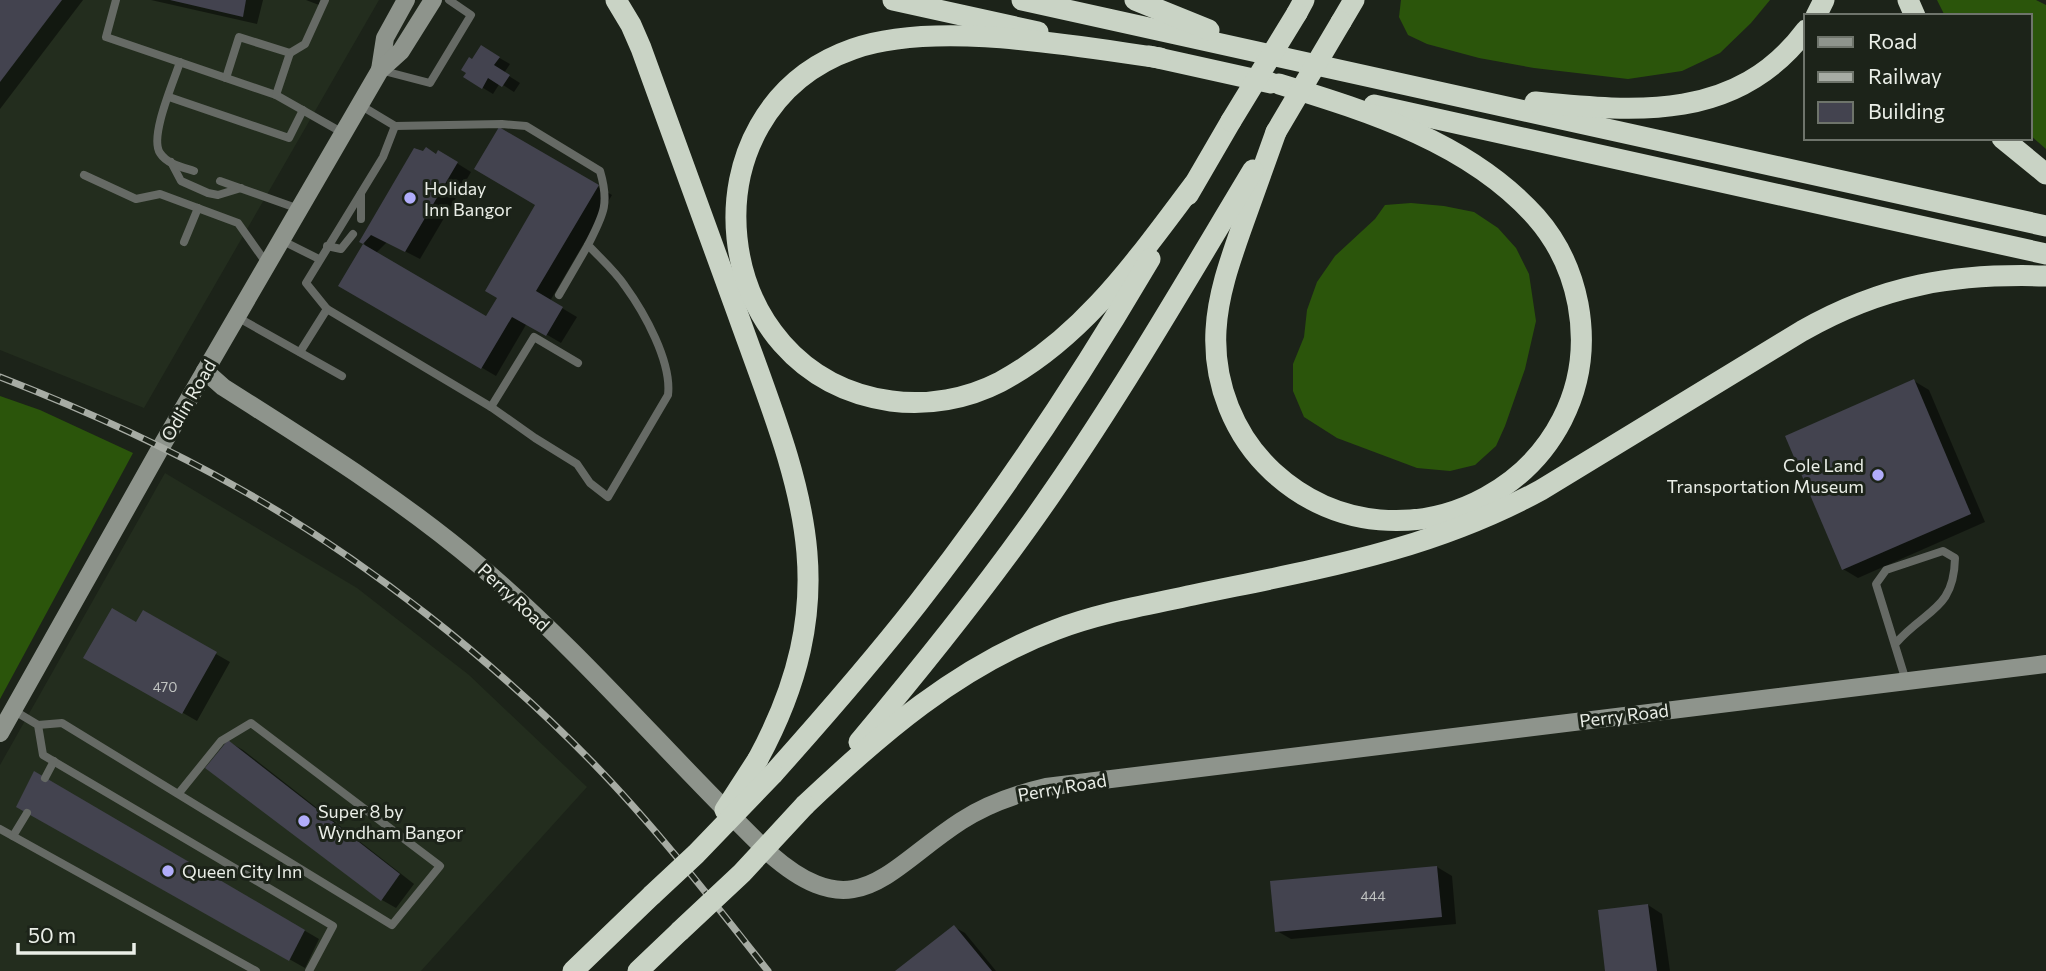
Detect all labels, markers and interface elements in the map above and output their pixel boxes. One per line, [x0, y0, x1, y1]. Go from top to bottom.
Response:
legend [1804, 14, 2032, 140]
text: Road [1868, 28, 1917, 53]
text: Railway [1868, 63, 1942, 88]
text: Building [1868, 98, 1945, 123]
place label: Holiday Inn Bangor [424, 177, 512, 220]
marker: Holiday Inn Bangor [402, 190, 418, 206]
street label: Odlin Road [156, 355, 220, 445]
place label: Cole Land Transportation Museum [1666, 454, 1864, 497]
marker: Cole Land Transportation Museum [1870, 467, 1886, 483]
street label: Perry Road [474, 558, 554, 636]
house number: 470 [153, 678, 177, 695]
street label: Perry Road [1578, 699, 1670, 731]
street label: Perry Road [1016, 768, 1108, 806]
place label: Super 8 by Wyndham Bangor [318, 800, 464, 843]
marker: Super 8 by Wyndham Bangor [296, 813, 312, 829]
place label: Queen City Inn [182, 860, 302, 882]
marker: Queen City Inn [160, 863, 176, 879]
house number: 444 [1360, 887, 1386, 904]
scale bar [18, 912, 133, 956]
text: 50 m [28, 922, 76, 947]

